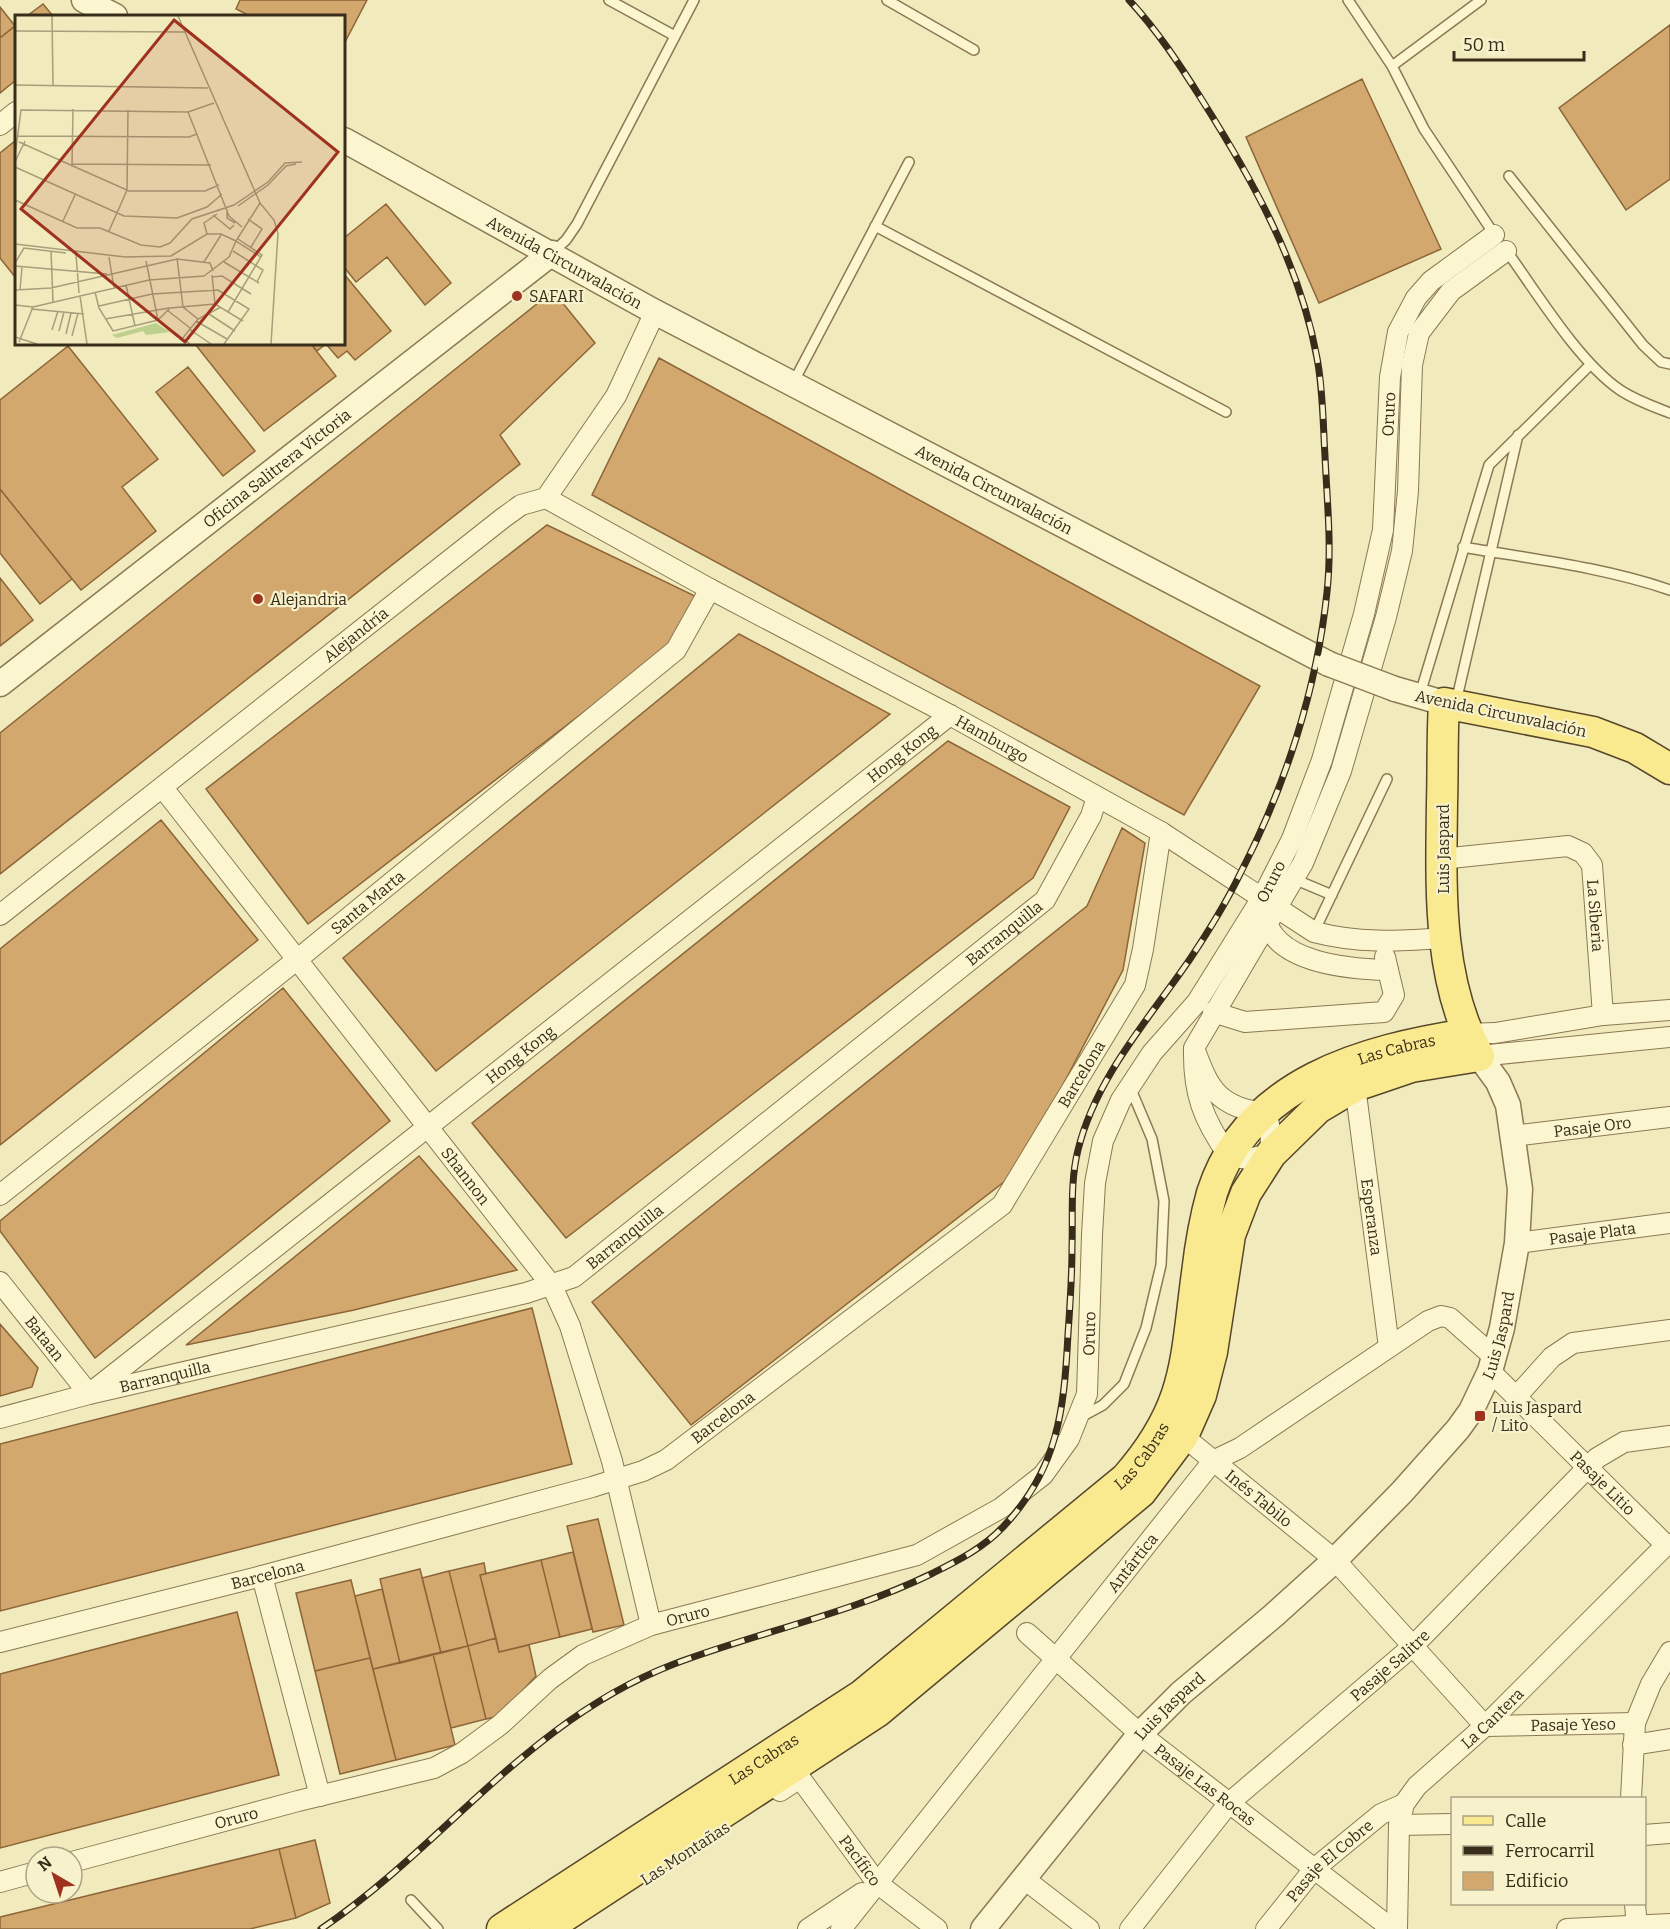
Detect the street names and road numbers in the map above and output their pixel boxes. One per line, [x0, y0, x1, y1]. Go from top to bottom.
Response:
street label: Avenida Circunvalación [483, 212, 645, 313]
street label: Oruro [1378, 392, 1399, 437]
street label: Oficina Salitrera Victoria [199, 405, 355, 532]
street label: Avenida Circunvalación [912, 441, 1076, 538]
street label: Alejandría [320, 603, 392, 666]
street label: Avenida Circunvalación [1414, 686, 1588, 741]
street label: Hamburgo [952, 711, 1032, 767]
street label: Hong Kong [864, 720, 940, 787]
street label: Luis Jaspard [1434, 804, 1453, 894]
street label: Oruro [1252, 857, 1289, 906]
street label: Santa Marta [327, 866, 409, 938]
street label: La Siberia [1583, 879, 1607, 953]
street label: Barranquilla [962, 897, 1047, 970]
street label: Hong Kong [482, 1021, 559, 1088]
street label: Las Cabras [1355, 1031, 1437, 1069]
street label: Barcelona [1054, 1037, 1109, 1111]
street label: Pasaje Oro [1553, 1113, 1632, 1141]
street label: Shannon [437, 1143, 494, 1209]
street label: Esperanza [1357, 1177, 1386, 1257]
street label: Barranquilla [583, 1200, 667, 1273]
street label: Pasaje Plata [1548, 1219, 1637, 1249]
street label: Luis Jaspard [1478, 1289, 1518, 1383]
street label: Oruro [1079, 1311, 1100, 1356]
street label: Bataan [21, 1312, 68, 1365]
street label: Barranquilla [118, 1357, 213, 1397]
street label: Barcelona [687, 1387, 759, 1448]
street label: Las Cabras [1110, 1419, 1173, 1494]
street label: Pasaje Litio [1566, 1447, 1639, 1519]
street label: Inés Tabilo [1221, 1466, 1296, 1531]
street label: Antártica [1103, 1529, 1162, 1596]
street label: Barcelona [229, 1556, 307, 1593]
street label: Oruro [664, 1601, 712, 1631]
street label: Pasaje Salitre [1346, 1626, 1434, 1705]
street label: Luis Jaspard [1130, 1668, 1209, 1744]
street label: La Cantera [1457, 1684, 1528, 1753]
street label: Pasaje Yeso [1530, 1714, 1616, 1735]
street label: Las Cabras [725, 1730, 802, 1789]
street label: Pasaje Las Rocas [1151, 1740, 1259, 1830]
street label: Oruro [212, 1803, 260, 1833]
street label: Pasaje El Cobre [1283, 1816, 1377, 1906]
street label: Las Montañas [637, 1818, 733, 1889]
street label: Pacífico [835, 1832, 885, 1890]

